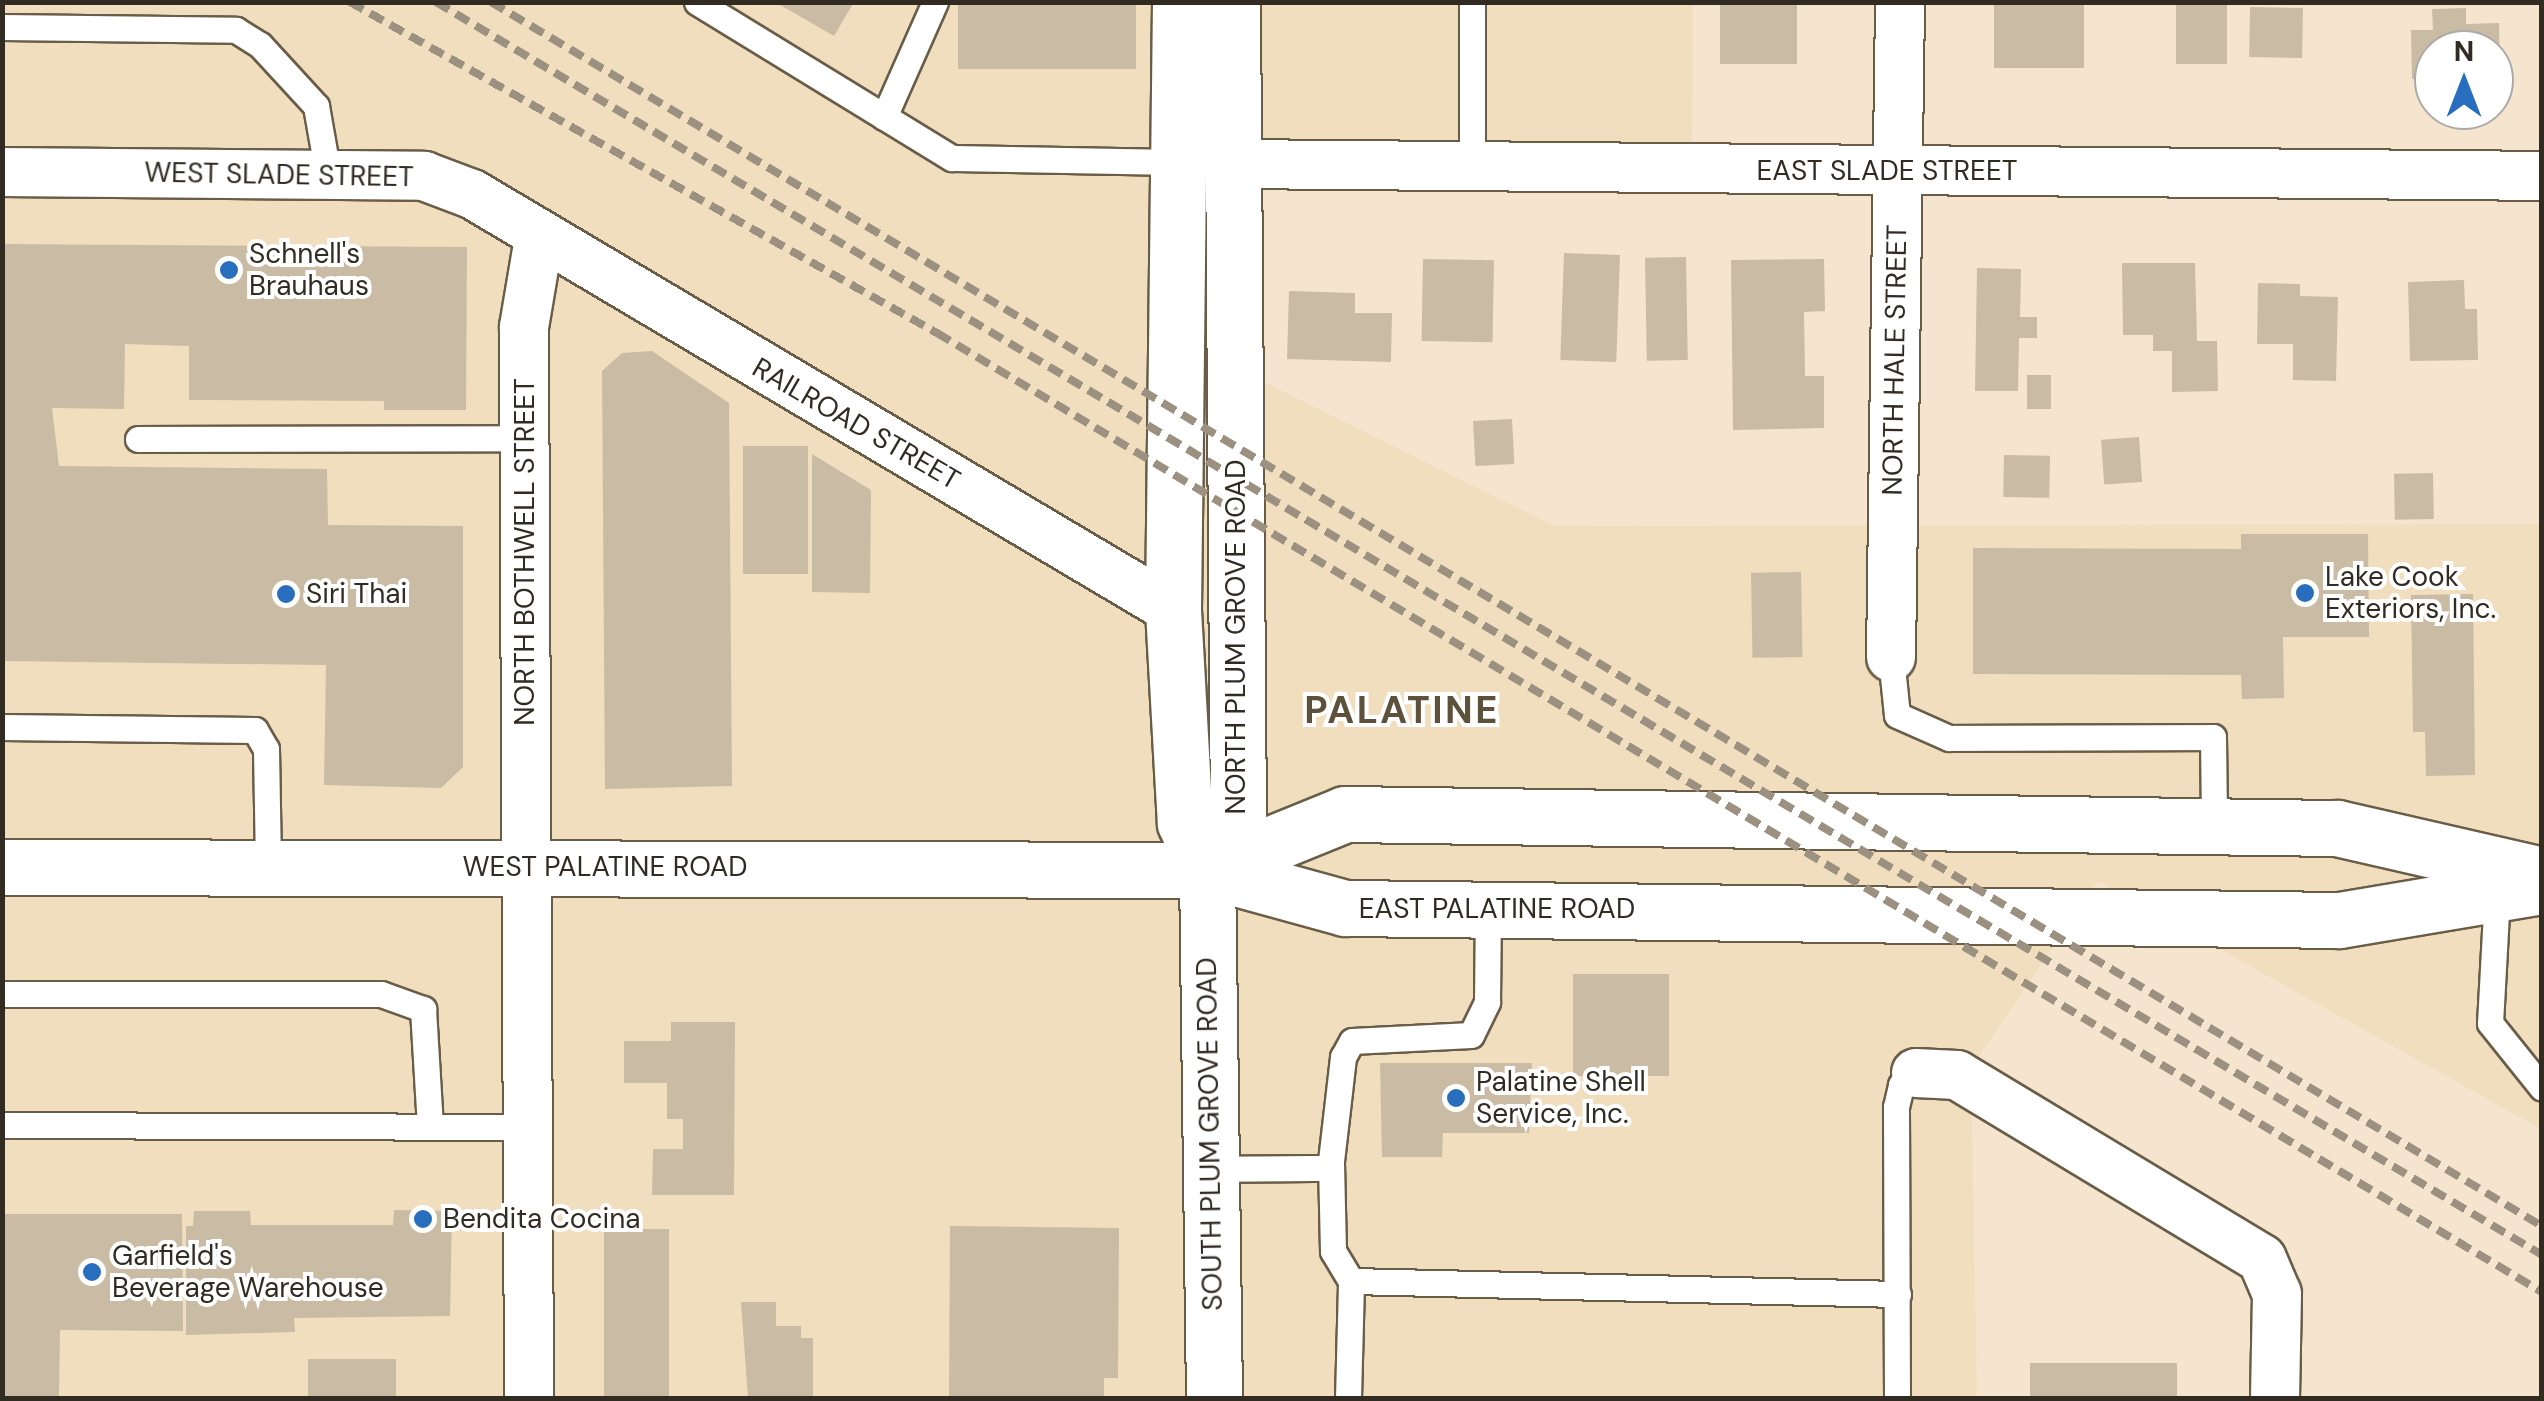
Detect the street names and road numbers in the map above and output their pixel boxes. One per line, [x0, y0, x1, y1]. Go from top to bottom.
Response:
street label: EAST SLADE STREET [1757, 154, 2017, 188]
street label: WEST SLADE STREET [144, 156, 414, 194]
street label: NORTH HALE STREET [1876, 224, 1914, 496]
street label: RAILROAD STREET [746, 351, 966, 497]
street label: NORTH BOTHWELL STREET [508, 378, 542, 726]
street label: NORTH PLUM GROVE ROAD [1219, 460, 1253, 814]
street label: WEST PALATINE ROAD [463, 850, 747, 884]
street label: EAST PALATINE ROAD [1359, 892, 1635, 926]
street label: SOUTH PLUM GROVE ROAD [1190, 957, 1230, 1311]

